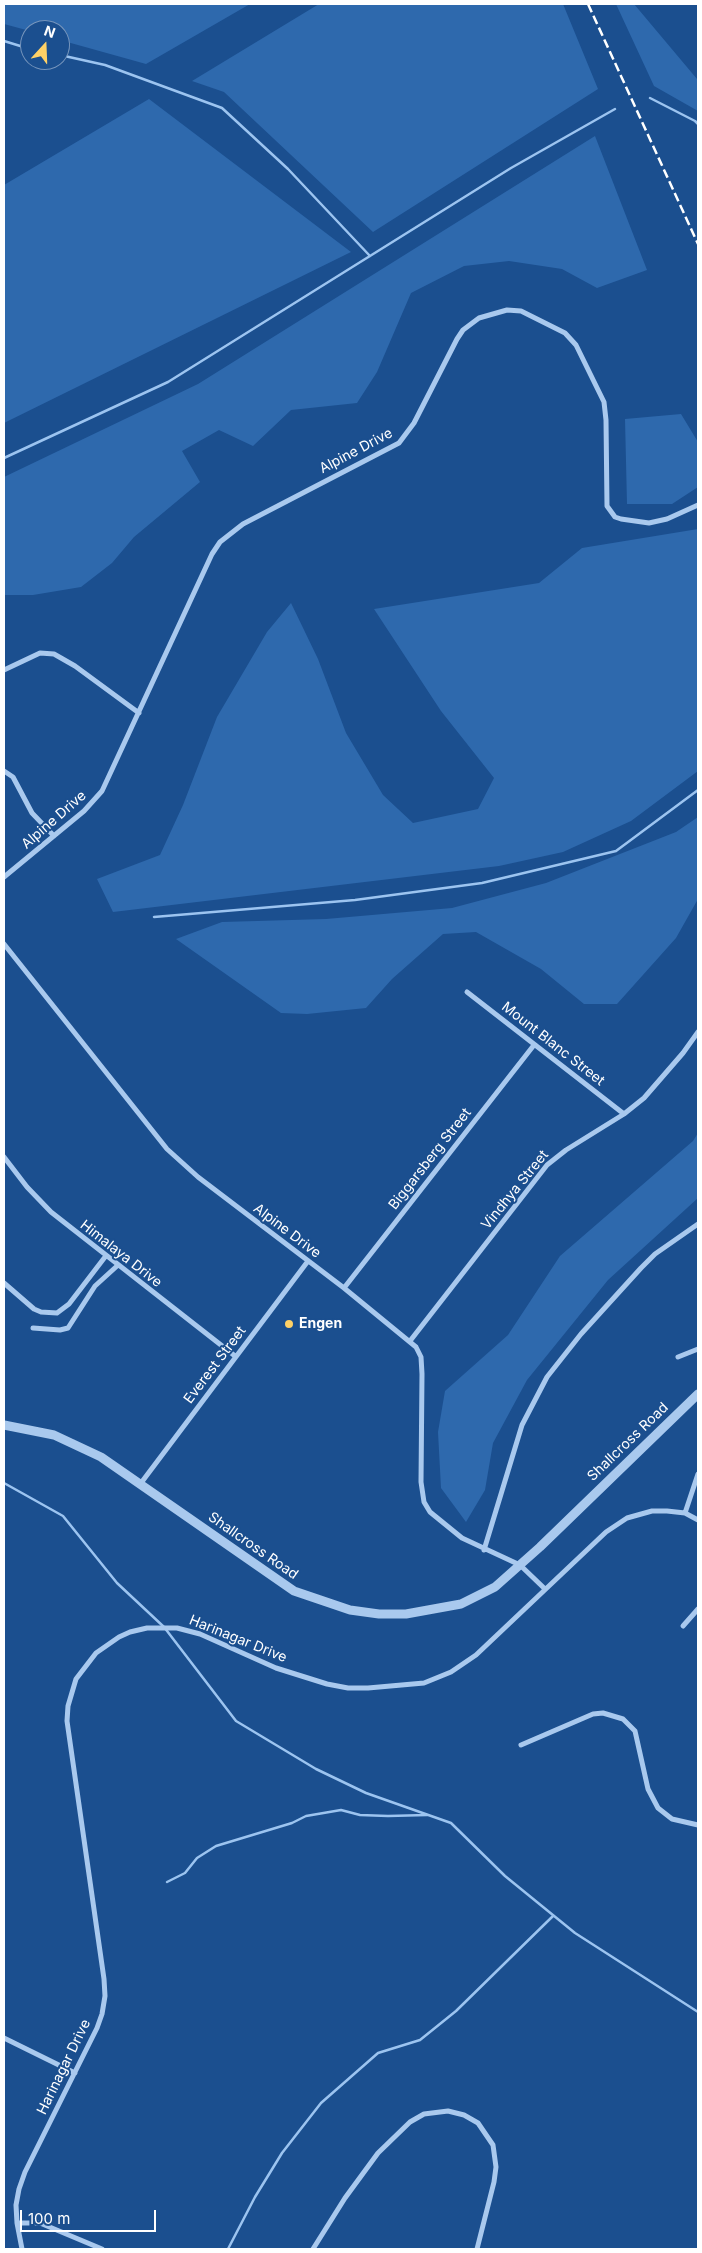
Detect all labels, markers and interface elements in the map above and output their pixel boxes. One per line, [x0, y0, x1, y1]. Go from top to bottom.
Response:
north arrow [20, 20, 70, 70]
text: N [42, 22, 58, 41]
street label: Alpine Drive [317, 425, 395, 477]
street label: Alpine Drive [18, 787, 90, 853]
street label: Mount Blanc Street [498, 999, 608, 1089]
street label: Biggarsberg Street [385, 1105, 475, 1213]
street label: Vindhya Street [478, 1147, 552, 1233]
street label: Alpine Drive [250, 1200, 324, 1262]
street label: Himalaya Drive [77, 1217, 165, 1291]
place label: Engen [299, 1316, 342, 1332]
marker: Engen [283, 1318, 295, 1330]
street label: Everest Street [180, 1323, 250, 1407]
street label: Shallcross Road [584, 1399, 672, 1485]
street label: Shallcross Road [205, 1509, 301, 1583]
street label: Harinagar Drive [187, 1612, 289, 1666]
street label: Harinagar Drive [34, 2017, 94, 2117]
scale bar [22, 2200, 159, 2232]
text: 100 m [28, 2209, 70, 2228]

